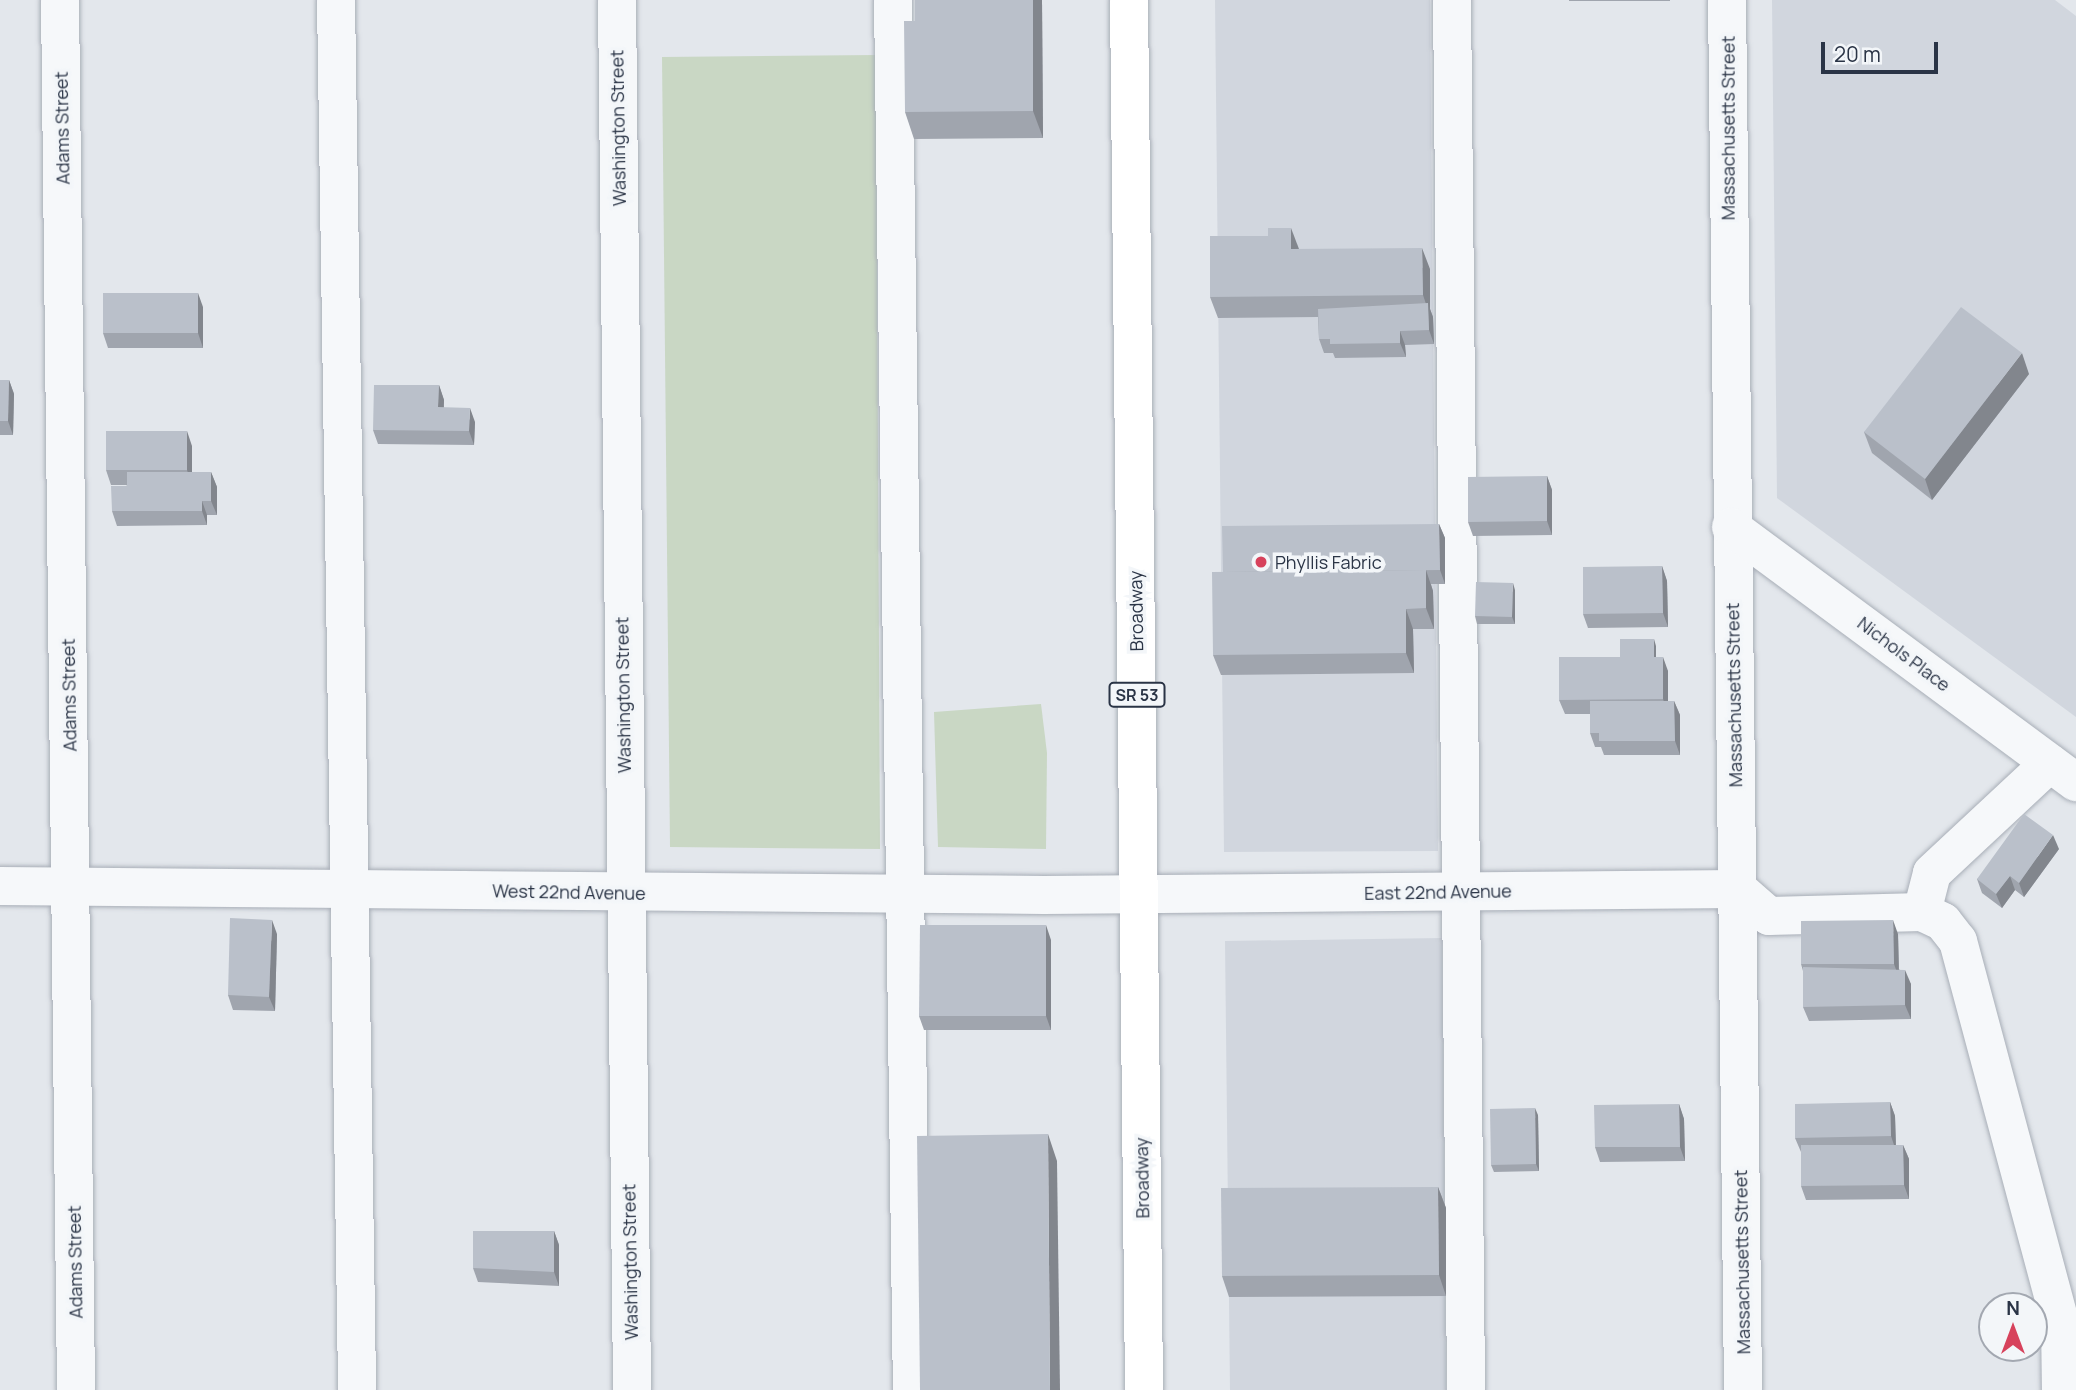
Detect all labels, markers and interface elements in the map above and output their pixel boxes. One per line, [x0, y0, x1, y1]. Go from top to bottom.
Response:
scale bar [1824, 28, 1941, 72]
street label: Massachusetts Street [1717, 36, 1739, 220]
text: 20 m [1834, 40, 1881, 68]
street label: Washington Street [606, 50, 630, 206]
street label: Adams Street [50, 71, 74, 185]
place label: Phyllis Fabric [1275, 551, 1382, 573]
marker: Phyllis Fabric [1253, 554, 1269, 570]
street label: Broadway [1124, 570, 1148, 652]
street label: Massachusetts Street [1722, 603, 1746, 787]
street label: Nichols Place [1853, 612, 1955, 696]
street label: Washington Street [611, 617, 635, 773]
street label: Adams Street [57, 638, 81, 752]
road number: SR 53 [1107, 682, 1167, 708]
street label: West 22nd Avenue [492, 880, 646, 904]
street label: East 22nd Avenue [1364, 880, 1512, 904]
street label: Broadway [1130, 1137, 1154, 1219]
street label: Massachusetts Street [1730, 1170, 1754, 1354]
street label: Washington Street [618, 1184, 642, 1340]
street label: Adams Street [63, 1205, 87, 1319]
north arrow [1978, 1292, 2048, 1362]
text: N [2006, 1295, 2020, 1321]

